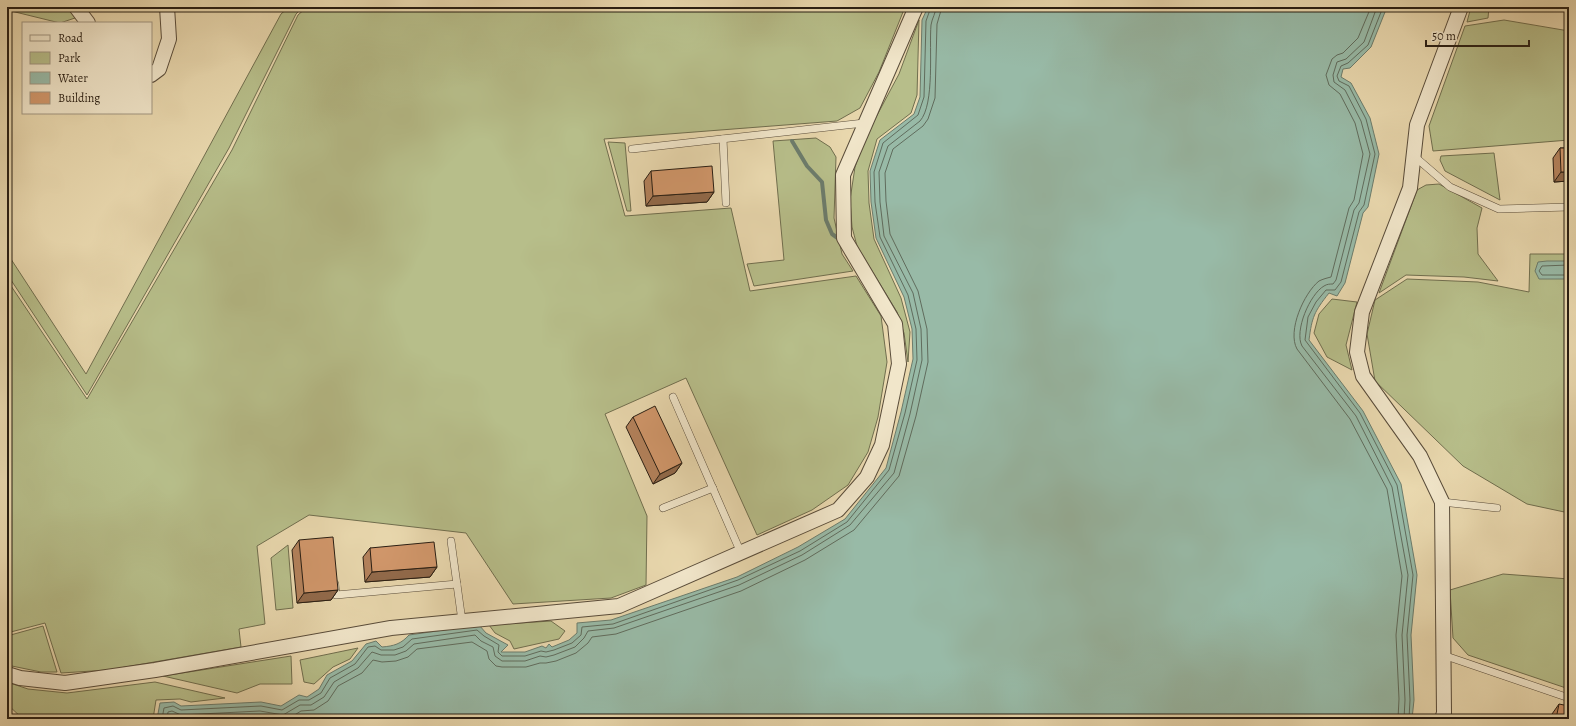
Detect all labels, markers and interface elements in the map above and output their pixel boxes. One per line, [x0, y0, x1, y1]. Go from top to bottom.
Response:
legend [22, 22, 152, 114]
scale bar [1426, 22, 1529, 48]
text: 50 m [1432, 28, 1456, 44]
text: Road [58, 30, 84, 46]
text: Park [58, 50, 81, 66]
text: Water [57, 70, 88, 86]
text: Building [58, 90, 100, 106]

